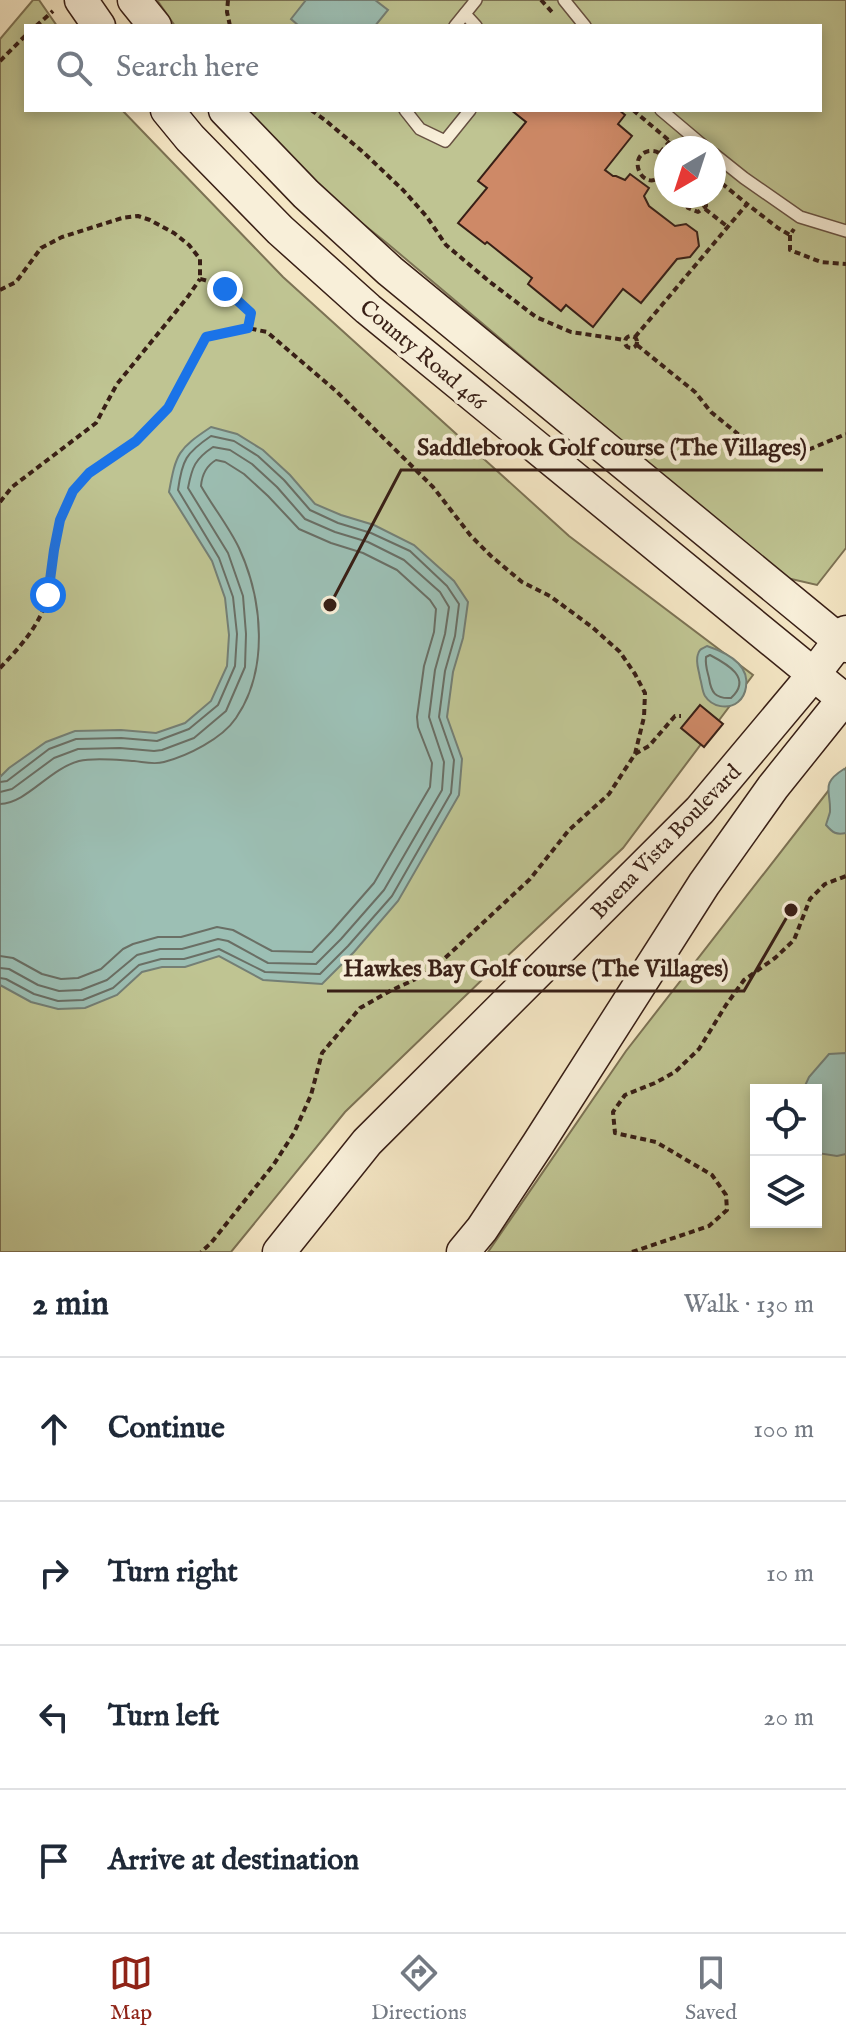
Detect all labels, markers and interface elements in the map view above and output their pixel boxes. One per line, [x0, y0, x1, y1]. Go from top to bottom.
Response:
search box [24, 24, 822, 112]
icon: search [52, 46, 96, 90]
text: Search here [116, 49, 259, 87]
north arrow [654, 136, 726, 208]
route end [207, 271, 243, 307]
street label: County Road 466 [353, 294, 493, 417]
callout: Saddlebrook Golf course (The Villages) [401, 422, 823, 470]
text: Saddlebrook Golf course (The Villages) [417, 433, 807, 464]
route start [30, 577, 66, 613]
street label: Buena Vista Boulevard [585, 759, 748, 926]
callout: Hawkes Bay Golf course (The Villages) [327, 943, 744, 991]
text: Hawkes Bay Golf course (The Villages) [343, 954, 729, 985]
map controls [750, 1084, 822, 1228]
button: locate [750, 1084, 822, 1156]
button: layers [750, 1156, 822, 1228]
text: 2 min [32, 1283, 109, 1326]
text: Walk · 130 m [684, 1288, 814, 1321]
icon: ahead [32, 1407, 76, 1451]
text: Continue [108, 1410, 225, 1448]
text: 100 m [753, 1413, 814, 1446]
icon: right [32, 1551, 76, 1595]
text: Turn right [108, 1554, 238, 1592]
text: 10 m [766, 1557, 814, 1590]
icon: left [32, 1695, 76, 1739]
text: Turn left [108, 1698, 219, 1736]
text: 20 m [763, 1701, 814, 1734]
icon: arrive [32, 1839, 76, 1883]
text: Arrive at destination [108, 1842, 359, 1880]
tab: Map [109, 1951, 153, 2027]
tab: Directions [371, 1951, 467, 2027]
tab: Saved [685, 1951, 737, 2027]

